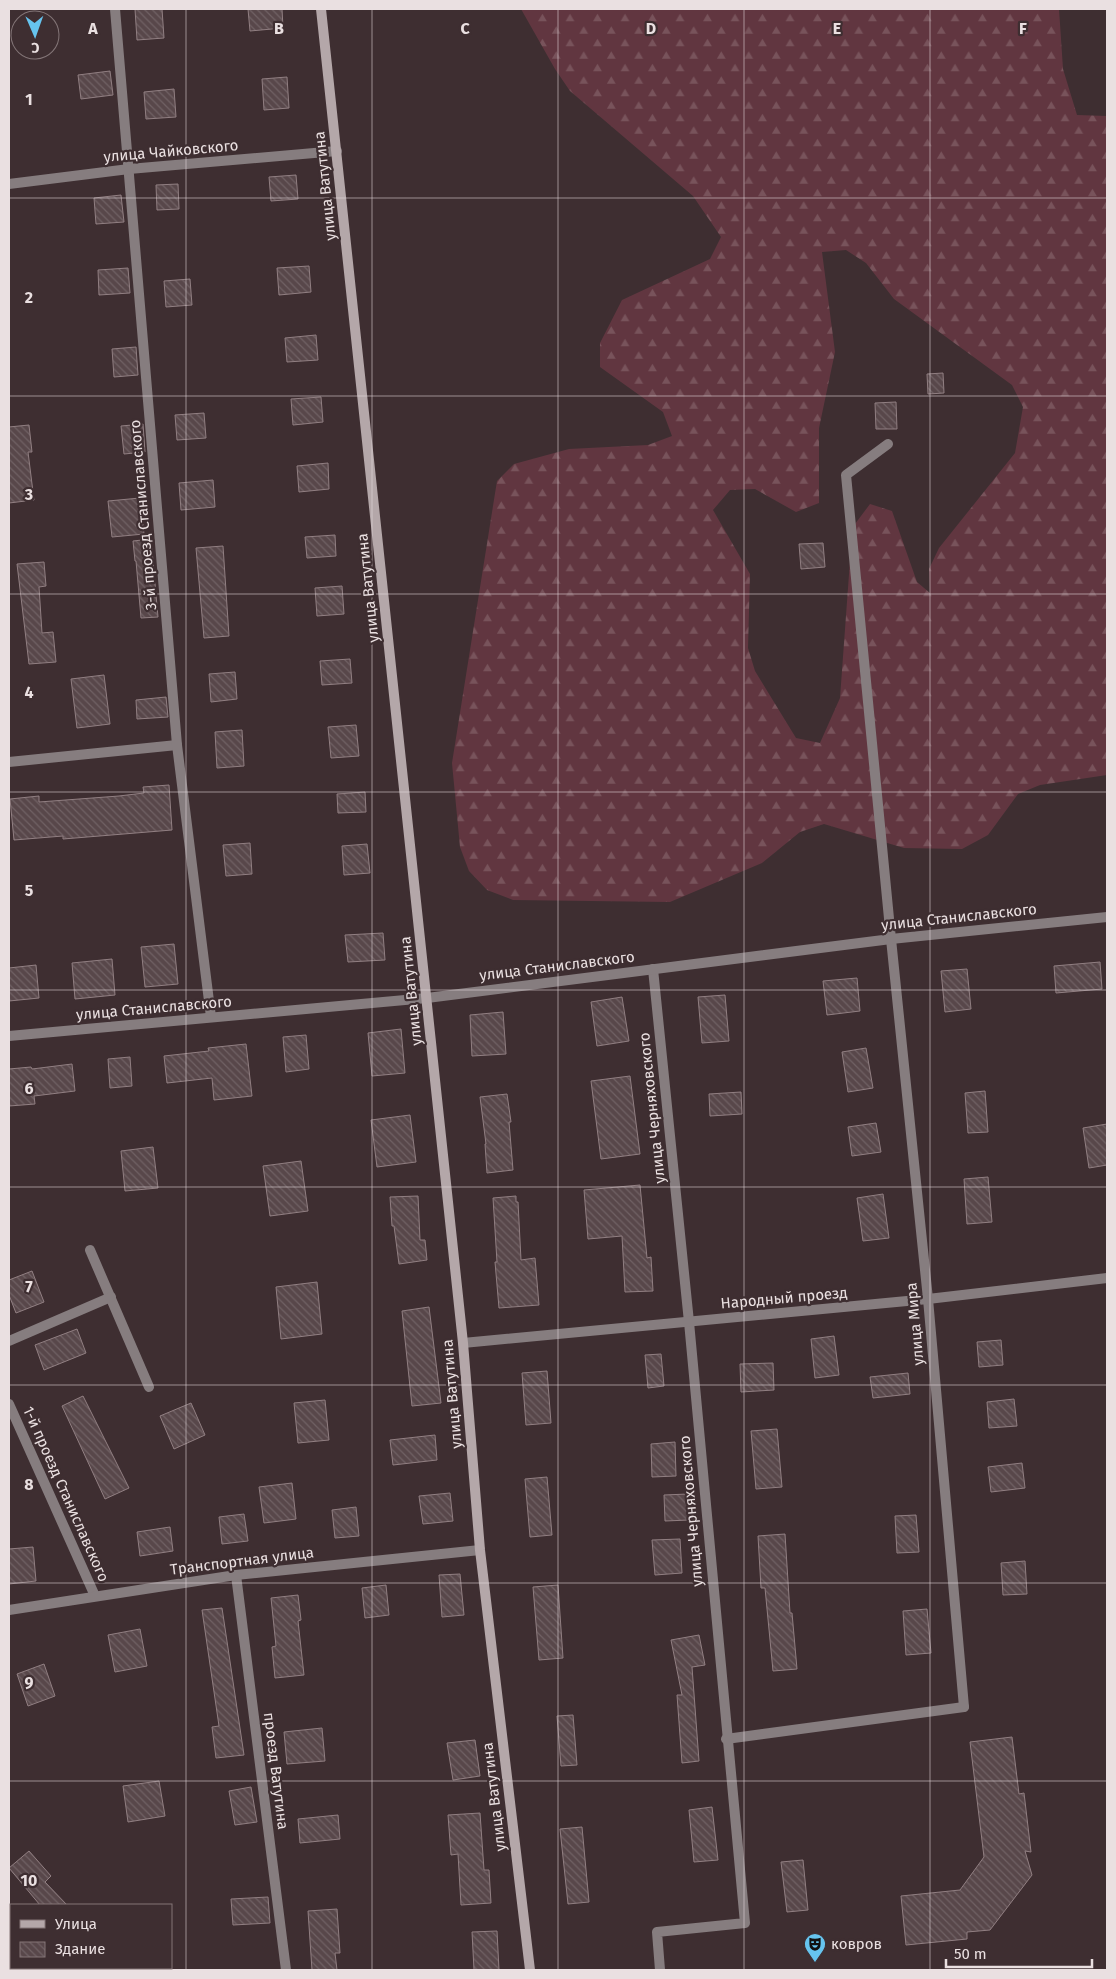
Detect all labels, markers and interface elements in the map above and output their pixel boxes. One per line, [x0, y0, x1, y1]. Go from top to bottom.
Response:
north arrow [10, 10, 60, 60]
text: A [87, 19, 98, 38]
text: B [274, 19, 284, 38]
text: C [460, 19, 470, 38]
text: D [646, 19, 656, 38]
text: E [833, 19, 841, 38]
text: F [1019, 19, 1027, 38]
text: С [31, 39, 40, 56]
text: 1 [25, 90, 33, 109]
street label: улица Ватутина [310, 131, 340, 241]
street label: улица Чайковского [103, 136, 239, 166]
text: 2 [25, 288, 33, 307]
street label: 3-й проезд Станиславского [126, 419, 160, 611]
text: 3 [24, 485, 33, 504]
street label: улица Ватутина [353, 533, 383, 643]
text: 4 [24, 683, 34, 702]
text: 5 [25, 881, 34, 900]
street label: улица Станиславского [880, 900, 1038, 934]
street label: улица Ватутина [396, 936, 426, 1046]
street label: улица Станиславского [478, 948, 636, 984]
street label: улица Станиславского [75, 992, 233, 1024]
street label: улица Черняховского [635, 1032, 669, 1184]
text: 6 [24, 1079, 34, 1098]
text: 7 [25, 1277, 33, 1296]
street label: улица Мира [902, 1282, 928, 1366]
street label: Народный проезд [720, 1283, 848, 1313]
street label: улица Ватутина [438, 1339, 466, 1449]
street label: 1-й проезд Станиславского [19, 1403, 113, 1585]
street label: улица Черняховского [675, 1435, 707, 1587]
text: 8 [24, 1475, 34, 1494]
street label: Транспортная улица [169, 1543, 315, 1579]
text: 9 [25, 1673, 34, 1692]
street label: проезд Ватутина [260, 1711, 292, 1831]
street label: улица Ватутина [478, 1741, 510, 1853]
text: 10 [21, 1871, 37, 1890]
legend [10, 1904, 172, 1969]
text: Улица [55, 1915, 97, 1933]
theatre icon: ковров [803, 1932, 827, 1963]
place label: ковров [831, 1935, 882, 1953]
scale bar [946, 1936, 1092, 1968]
text: Здание [55, 1940, 105, 1958]
text: 50 m [954, 1945, 987, 1963]

